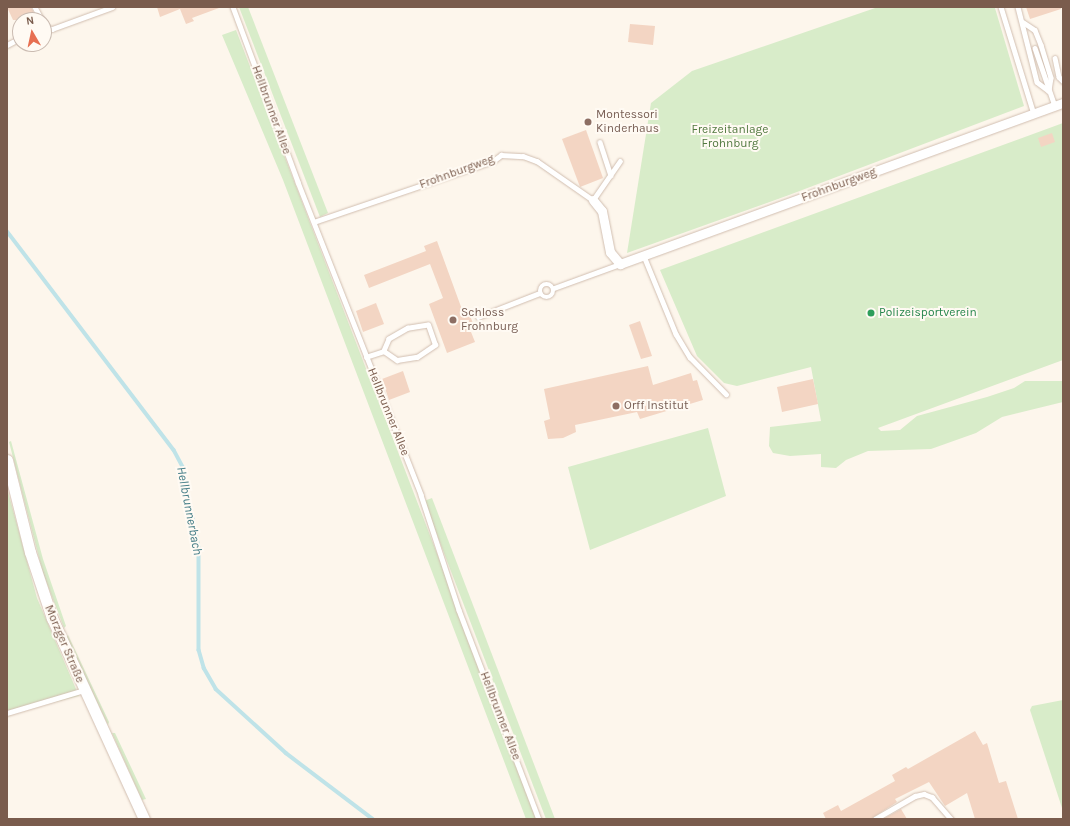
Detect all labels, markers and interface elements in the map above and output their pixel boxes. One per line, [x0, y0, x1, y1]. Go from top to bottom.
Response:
north arrow [12, 12, 52, 52]
text: N [25, 14, 35, 28]
street label: Hellbrunner Allee [248, 64, 294, 156]
place label: Montessori Kinderhaus [596, 108, 659, 136]
marker: Montessori Kinderhaus [583, 117, 593, 127]
park label: Freizeitanlage Frohnburg [691, 123, 769, 151]
street label: Frohnburgweg [418, 152, 496, 192]
street label: Frohnburgweg [800, 165, 878, 205]
place label: Schloss Frohnburg [461, 306, 518, 334]
place label: Polizeisportverein [879, 306, 977, 320]
marker: Polizeisportverein [866, 308, 876, 318]
marker: Schloss Frohnburg [448, 315, 458, 325]
street label: Hellbrunner Allee [364, 366, 412, 458]
place label: Orff Institut [624, 399, 688, 413]
marker: Orff Institut [611, 401, 621, 411]
water label: Hellbrunnerbach [173, 465, 205, 557]
street label: Morzger Straße [41, 603, 87, 685]
street label: Hellbrunner Allee [477, 670, 523, 762]

